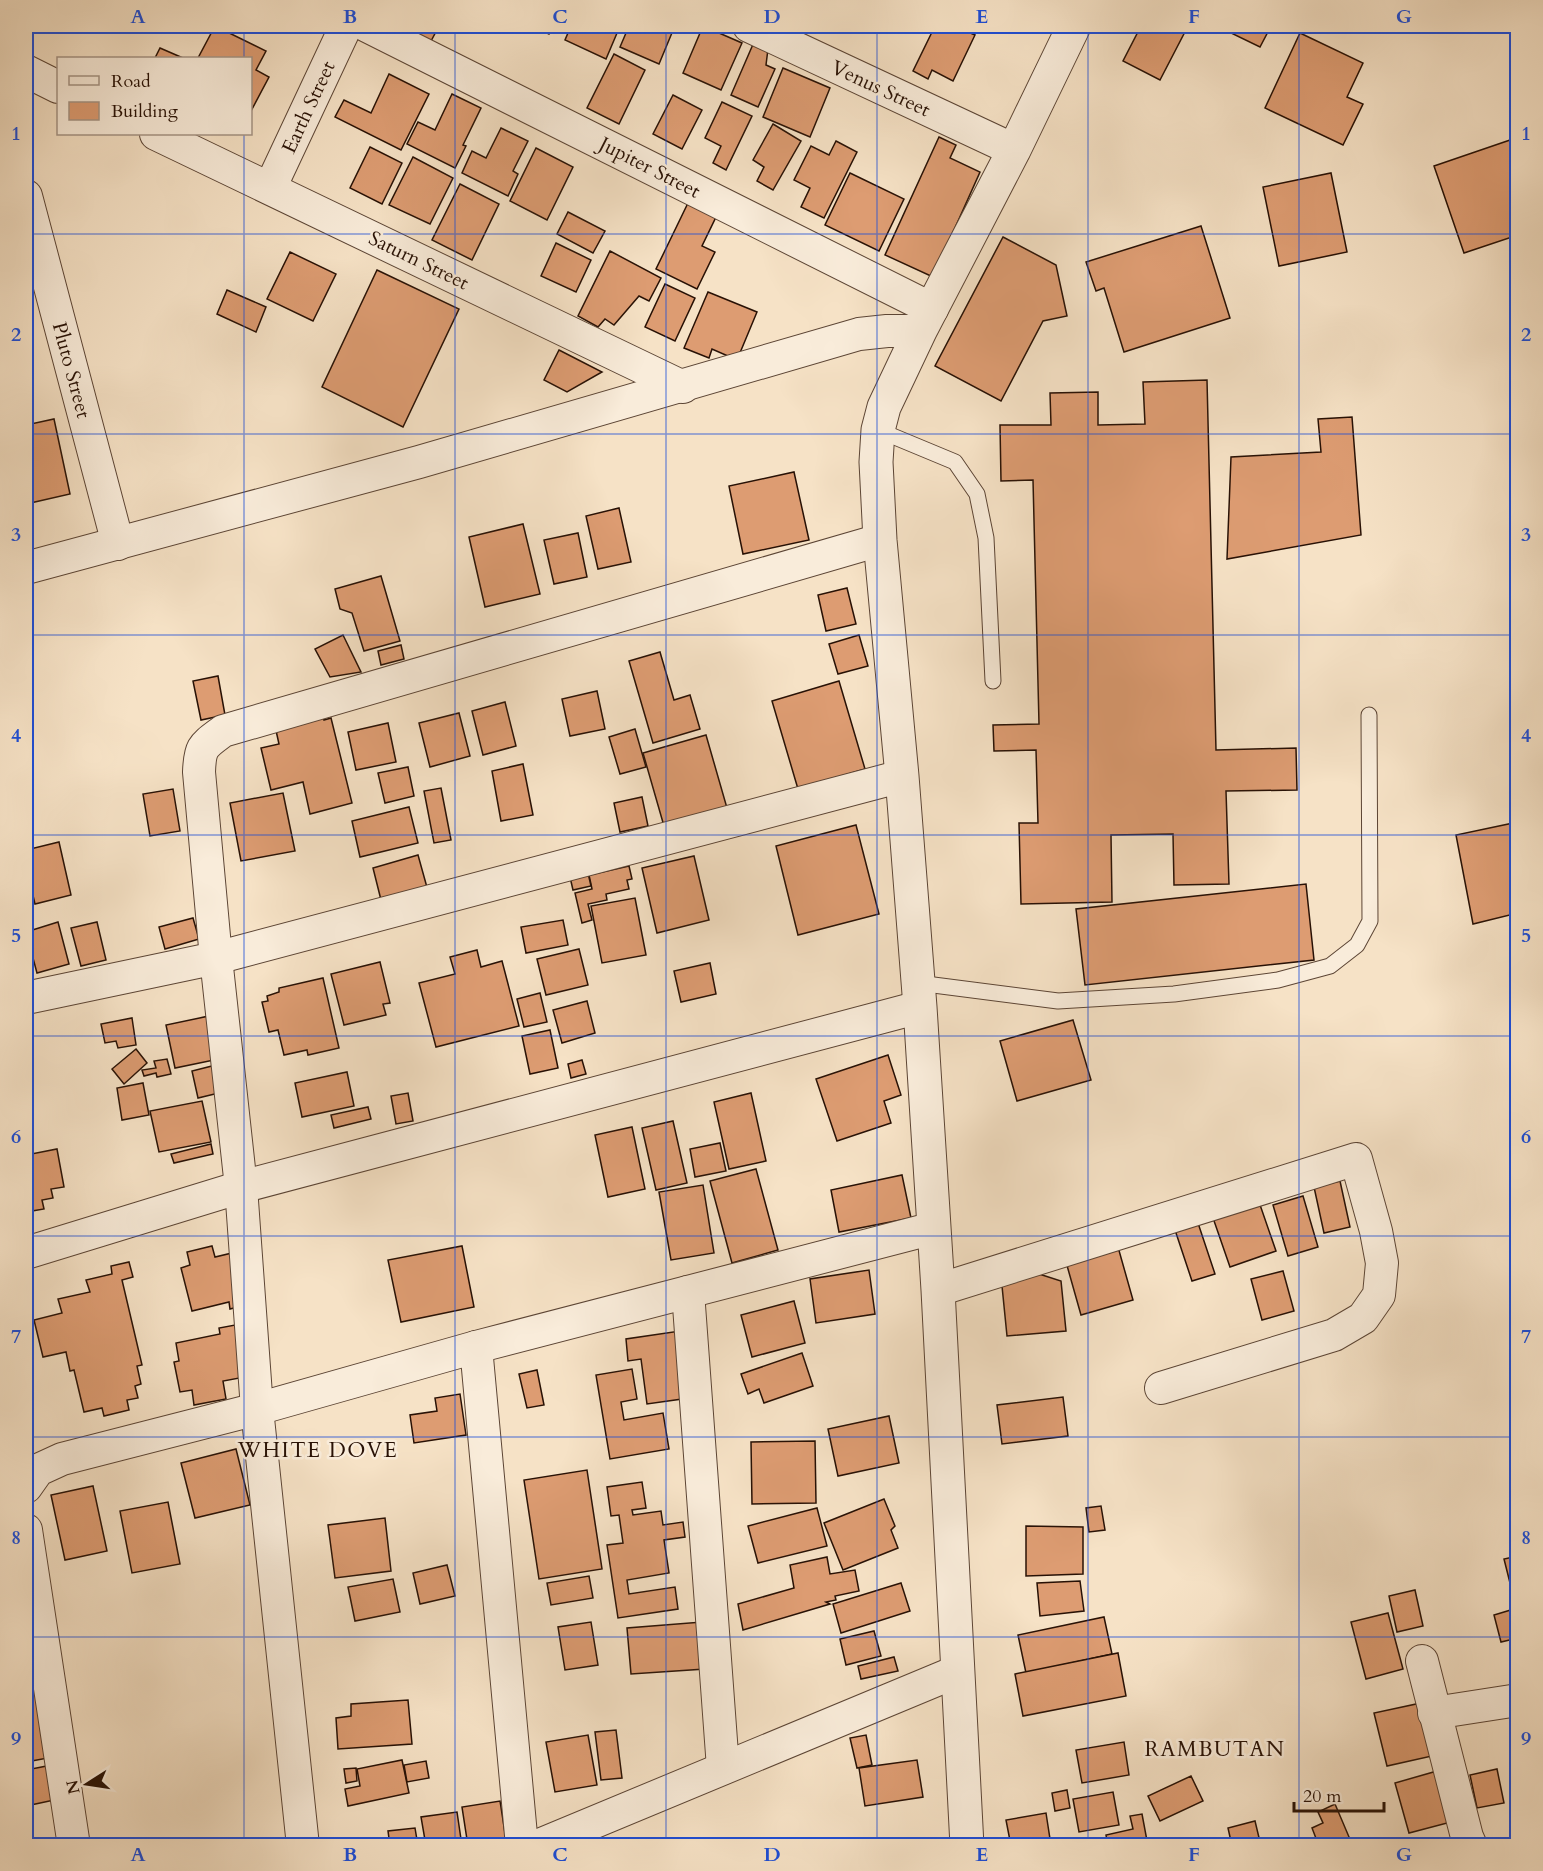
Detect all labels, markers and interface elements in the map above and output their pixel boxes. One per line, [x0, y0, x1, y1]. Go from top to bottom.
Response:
text: A [130, 3, 146, 30]
text: B [343, 3, 357, 30]
text: C [552, 3, 568, 30]
text: D [763, 3, 781, 30]
text: E [976, 3, 988, 30]
text: F [1188, 3, 1200, 30]
text: G [1396, 3, 1412, 30]
street label: Venus Street [827, 54, 935, 123]
street label: Earth Street [275, 56, 342, 158]
legend [57, 57, 252, 135]
text: Road [111, 69, 151, 94]
text: Building [111, 99, 179, 124]
text: 1 [11, 120, 21, 147]
text: 1 [1521, 120, 1531, 147]
street label: Jupiter Street [592, 129, 706, 205]
street label: Saturn Street [364, 225, 474, 297]
street label: Pluto Street [46, 319, 97, 422]
text: 2 [11, 321, 21, 348]
text: 2 [1521, 321, 1531, 348]
text: 3 [11, 521, 21, 548]
text: 3 [1521, 521, 1531, 548]
text: 4 [11, 722, 21, 749]
text: 4 [1521, 722, 1531, 749]
text: 5 [11, 922, 21, 949]
text: 5 [1521, 922, 1531, 949]
text: 6 [11, 1123, 21, 1150]
text: 6 [1521, 1123, 1531, 1150]
text: 7 [11, 1323, 21, 1350]
text: 7 [1521, 1323, 1531, 1350]
district label: WHITE DOVE [237, 1436, 398, 1465]
text: 8 [11, 1524, 21, 1551]
text: 8 [1521, 1524, 1531, 1551]
text: 9 [11, 1725, 21, 1752]
text: 9 [1521, 1725, 1531, 1752]
district label: RAMBUTAN [1145, 1735, 1285, 1764]
north arrow [57, 1754, 117, 1814]
scale bar [1294, 1775, 1384, 1813]
text: N [61, 1778, 86, 1796]
text: 20 m [1303, 1784, 1342, 1809]
text: A [130, 1841, 146, 1868]
text: B [343, 1841, 357, 1868]
text: C [552, 1841, 568, 1868]
text: D [763, 1841, 781, 1868]
text: E [976, 1841, 988, 1868]
text: F [1188, 1841, 1200, 1868]
text: G [1396, 1841, 1412, 1868]

